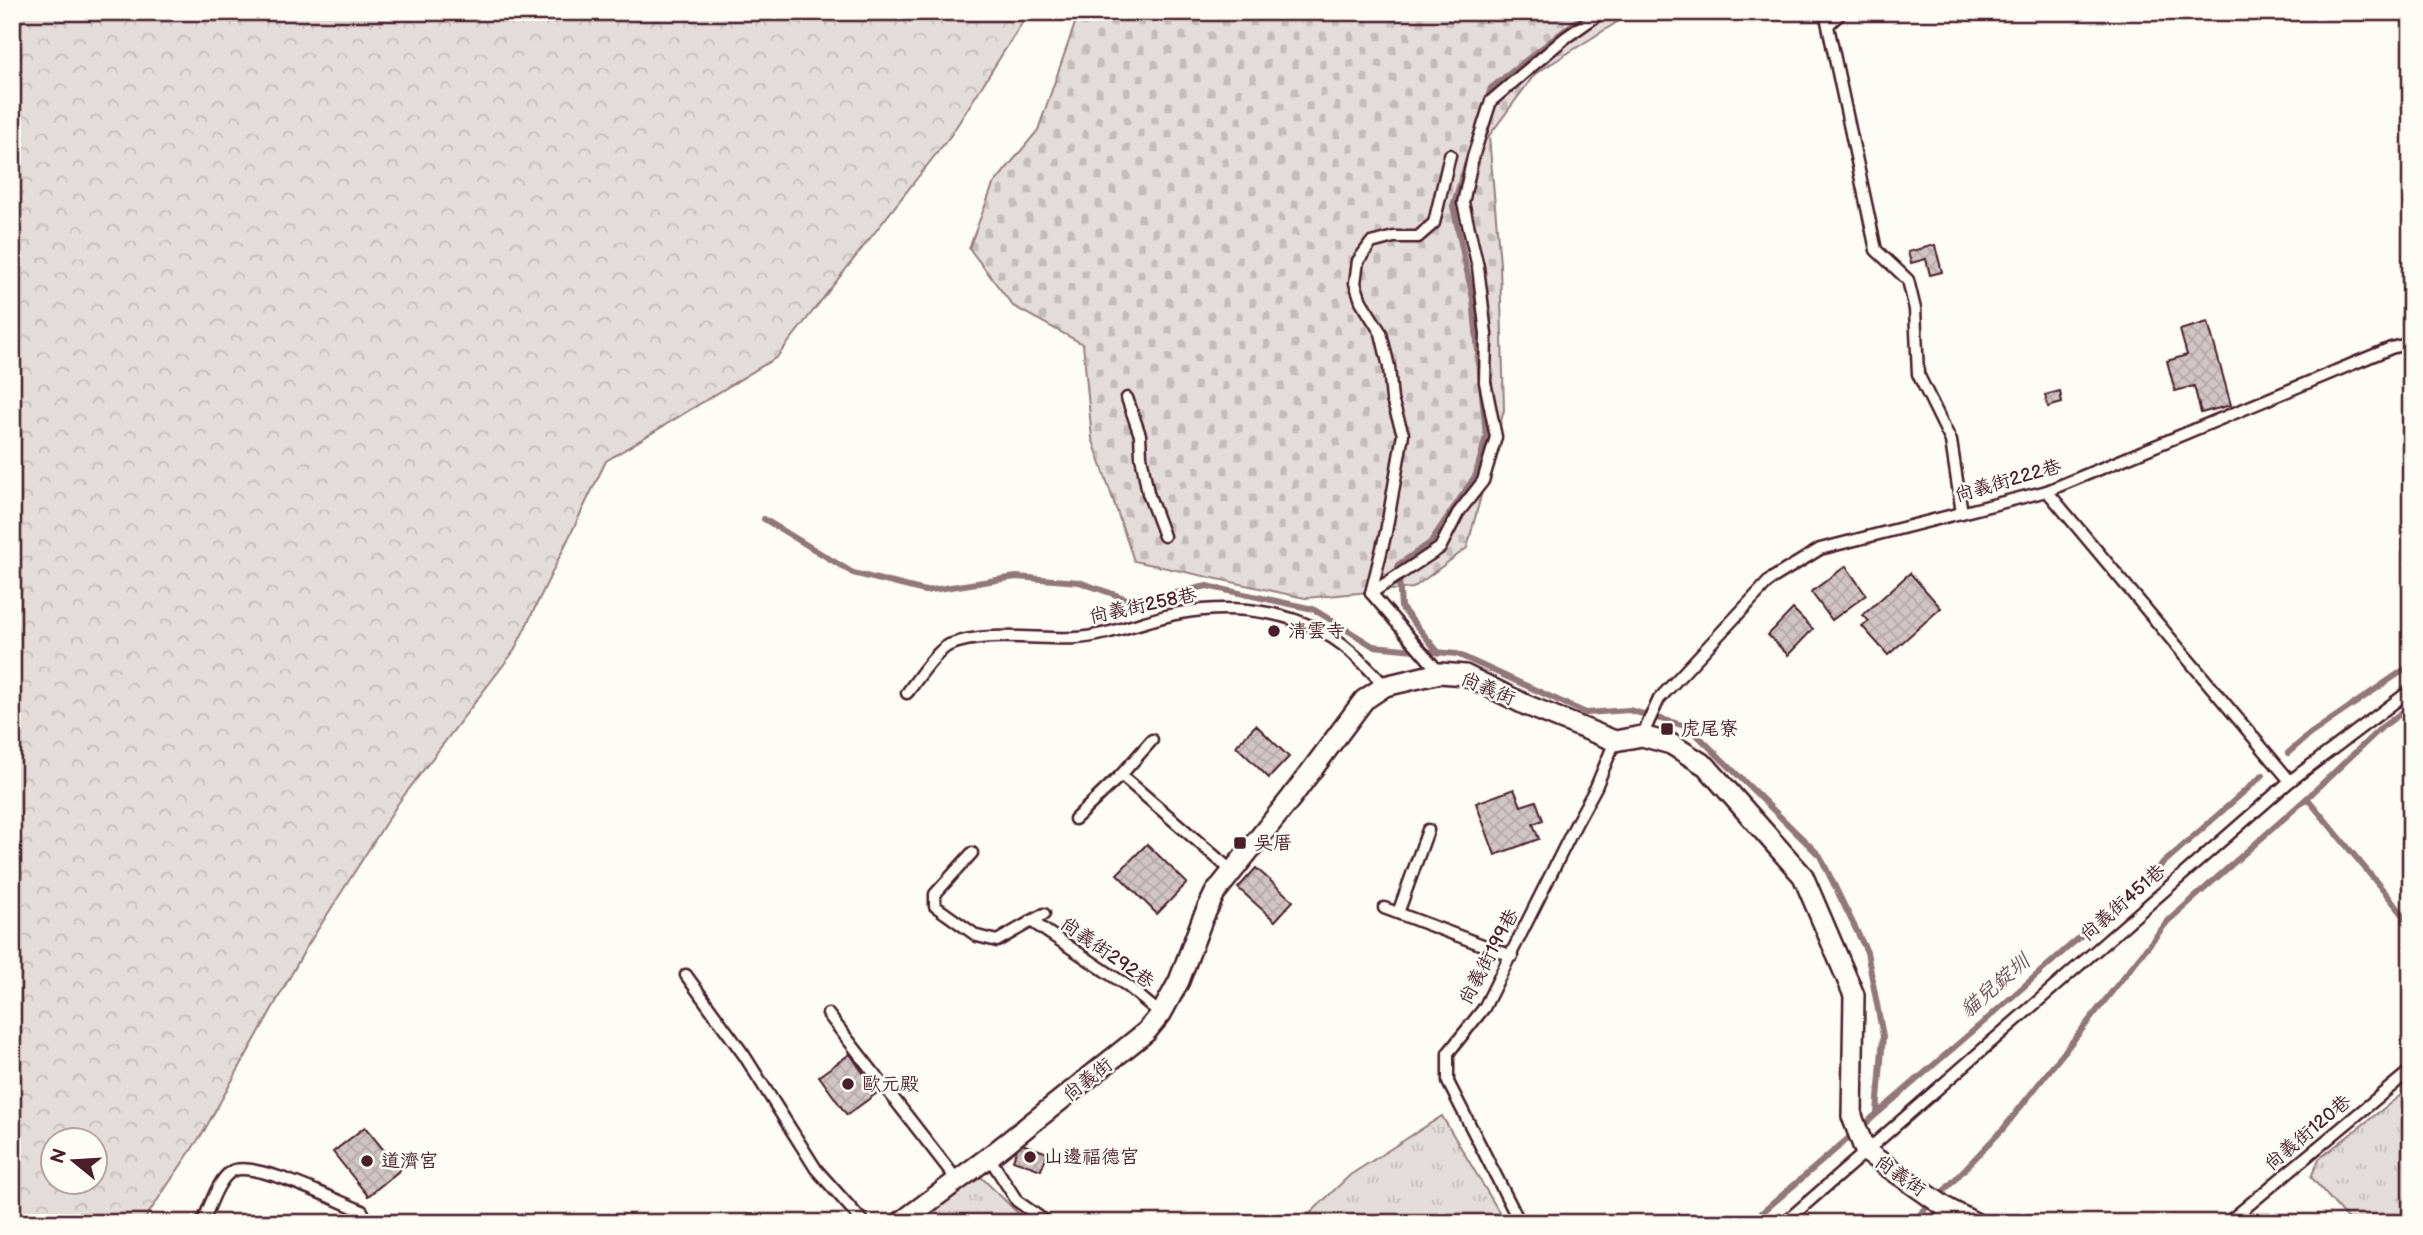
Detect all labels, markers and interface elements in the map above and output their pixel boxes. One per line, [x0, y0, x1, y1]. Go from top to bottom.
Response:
street label: 尚義街222巷 [1952, 455, 2064, 507]
street label: 尚義街258巷 [1087, 583, 1199, 629]
place label: 清雲寺 [1288, 620, 1345, 643]
marker: 清雲寺 [1266, 623, 1282, 639]
street label: 尚義街 [1457, 667, 1519, 711]
place label: 虎尾寮 [1681, 718, 1738, 741]
marker: 虎尾寮 [1659, 721, 1675, 737]
place label: 吳厝 [1254, 832, 1292, 855]
marker: 吳厝 [1232, 835, 1248, 851]
street label: 尚義街451巷 [2076, 860, 2170, 946]
street label: 尚義街199巷 [1454, 905, 1524, 1009]
street label: 尚義街292巷 [1056, 912, 1158, 994]
water label: 貓兒錠圳 [1955, 948, 2036, 1023]
street label: 尚義街 [1058, 1053, 1118, 1107]
place label: 歐元殿 [862, 1073, 919, 1096]
marker: 歐元殿 [840, 1076, 856, 1092]
street label: 尚義街120巷 [2260, 1090, 2356, 1176]
north arrow [38, 1126, 108, 1196]
text: N [46, 1146, 72, 1167]
place label: 山邊福德宫 [1044, 1146, 1139, 1169]
marker: 山邊福德宫 [1022, 1149, 1038, 1165]
place label: 道濟宮 [381, 1150, 438, 1173]
street label: 尚義街 [1870, 1150, 1930, 1202]
marker: 道濟宮 [359, 1153, 375, 1169]

